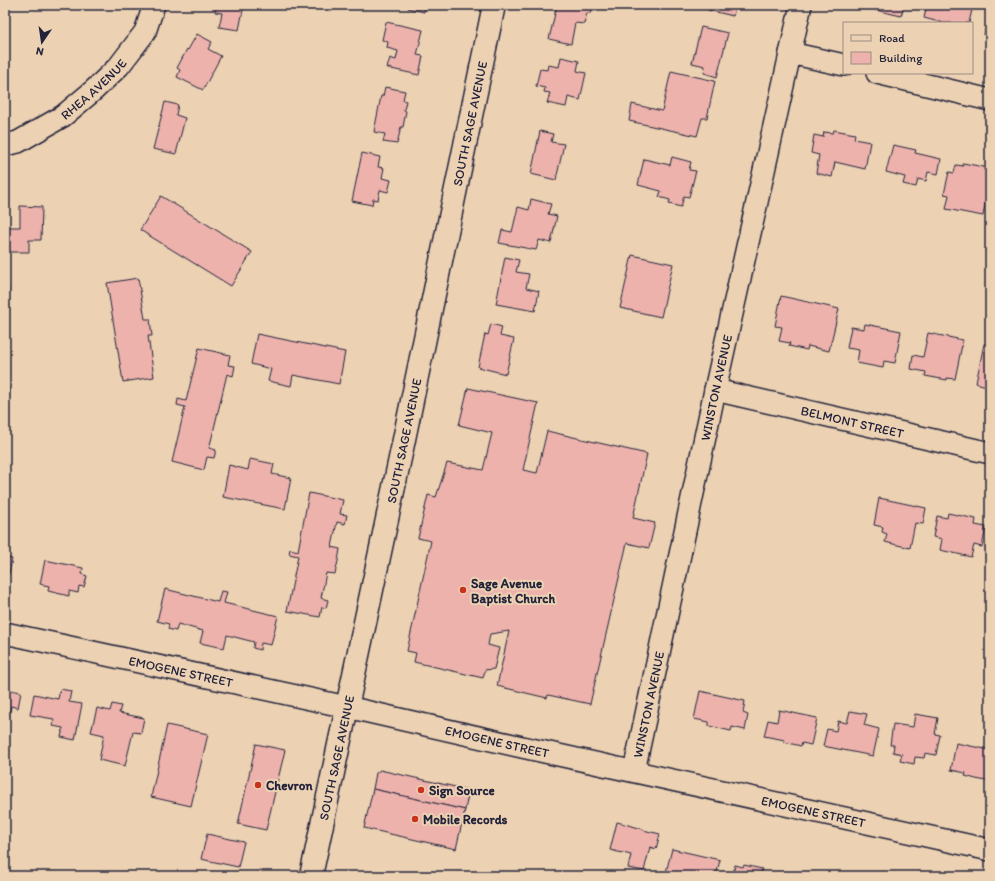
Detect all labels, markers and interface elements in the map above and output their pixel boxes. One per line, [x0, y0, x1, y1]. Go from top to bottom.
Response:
north arrow [22, 22, 62, 62]
legend [843, 22, 973, 74]
text: Road [879, 31, 905, 45]
text: N [35, 44, 45, 58]
text: Building [879, 51, 923, 65]
street label: RHEA AVENUE [58, 56, 129, 122]
street label: SOUTH SAGE AVENUE [449, 60, 490, 187]
street label: WINSTON AVENUE [697, 333, 735, 442]
street label: SOUTH SAGE AVENUE [383, 377, 424, 505]
street label: BELMONT STREET [800, 402, 906, 441]
place label: Sage Avenue Baptist Church [471, 576, 555, 607]
marker: Sage Avenue Baptist Church [458, 585, 468, 595]
street label: WINSTON AVENUE [630, 650, 667, 759]
street label: EMOGENE STREET [127, 652, 235, 690]
street label: SOUTH SAGE AVENUE [316, 694, 357, 821]
street label: EMOGENE STREET [444, 722, 551, 760]
place label: Chevron [266, 778, 313, 793]
marker: Chevron [253, 780, 263, 790]
place label: Sign Source [429, 783, 495, 799]
marker: Sign Source [416, 785, 426, 795]
street label: EMOGENE STREET [760, 792, 868, 830]
place label: Mobile Records [423, 812, 508, 827]
marker: Mobile Records [410, 814, 420, 824]

